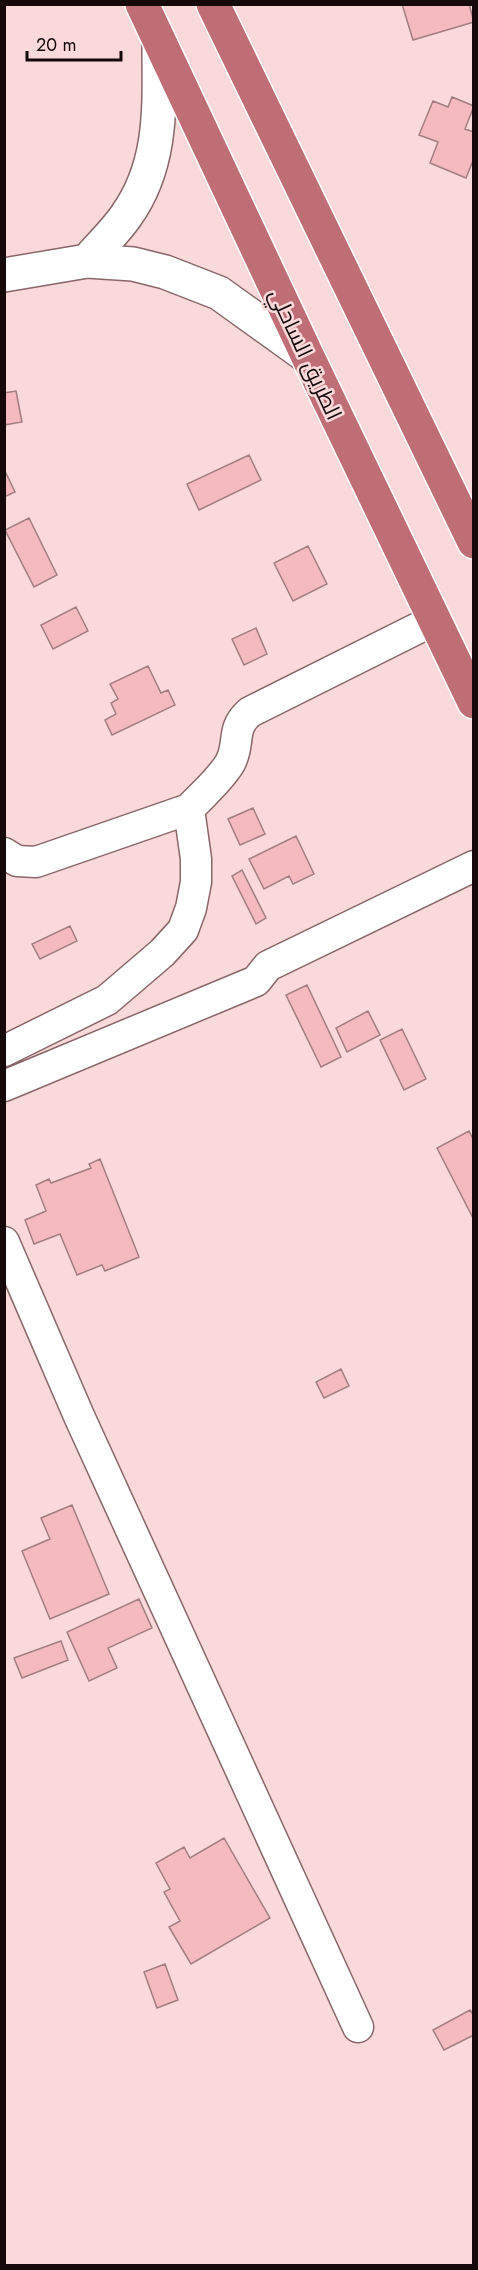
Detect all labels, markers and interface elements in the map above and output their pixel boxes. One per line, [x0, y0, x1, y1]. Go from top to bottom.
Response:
scale bar [27, 24, 122, 62]
text: 20 m [36, 32, 76, 58]
street label: الطريق الساحلي [261, 283, 350, 425]

